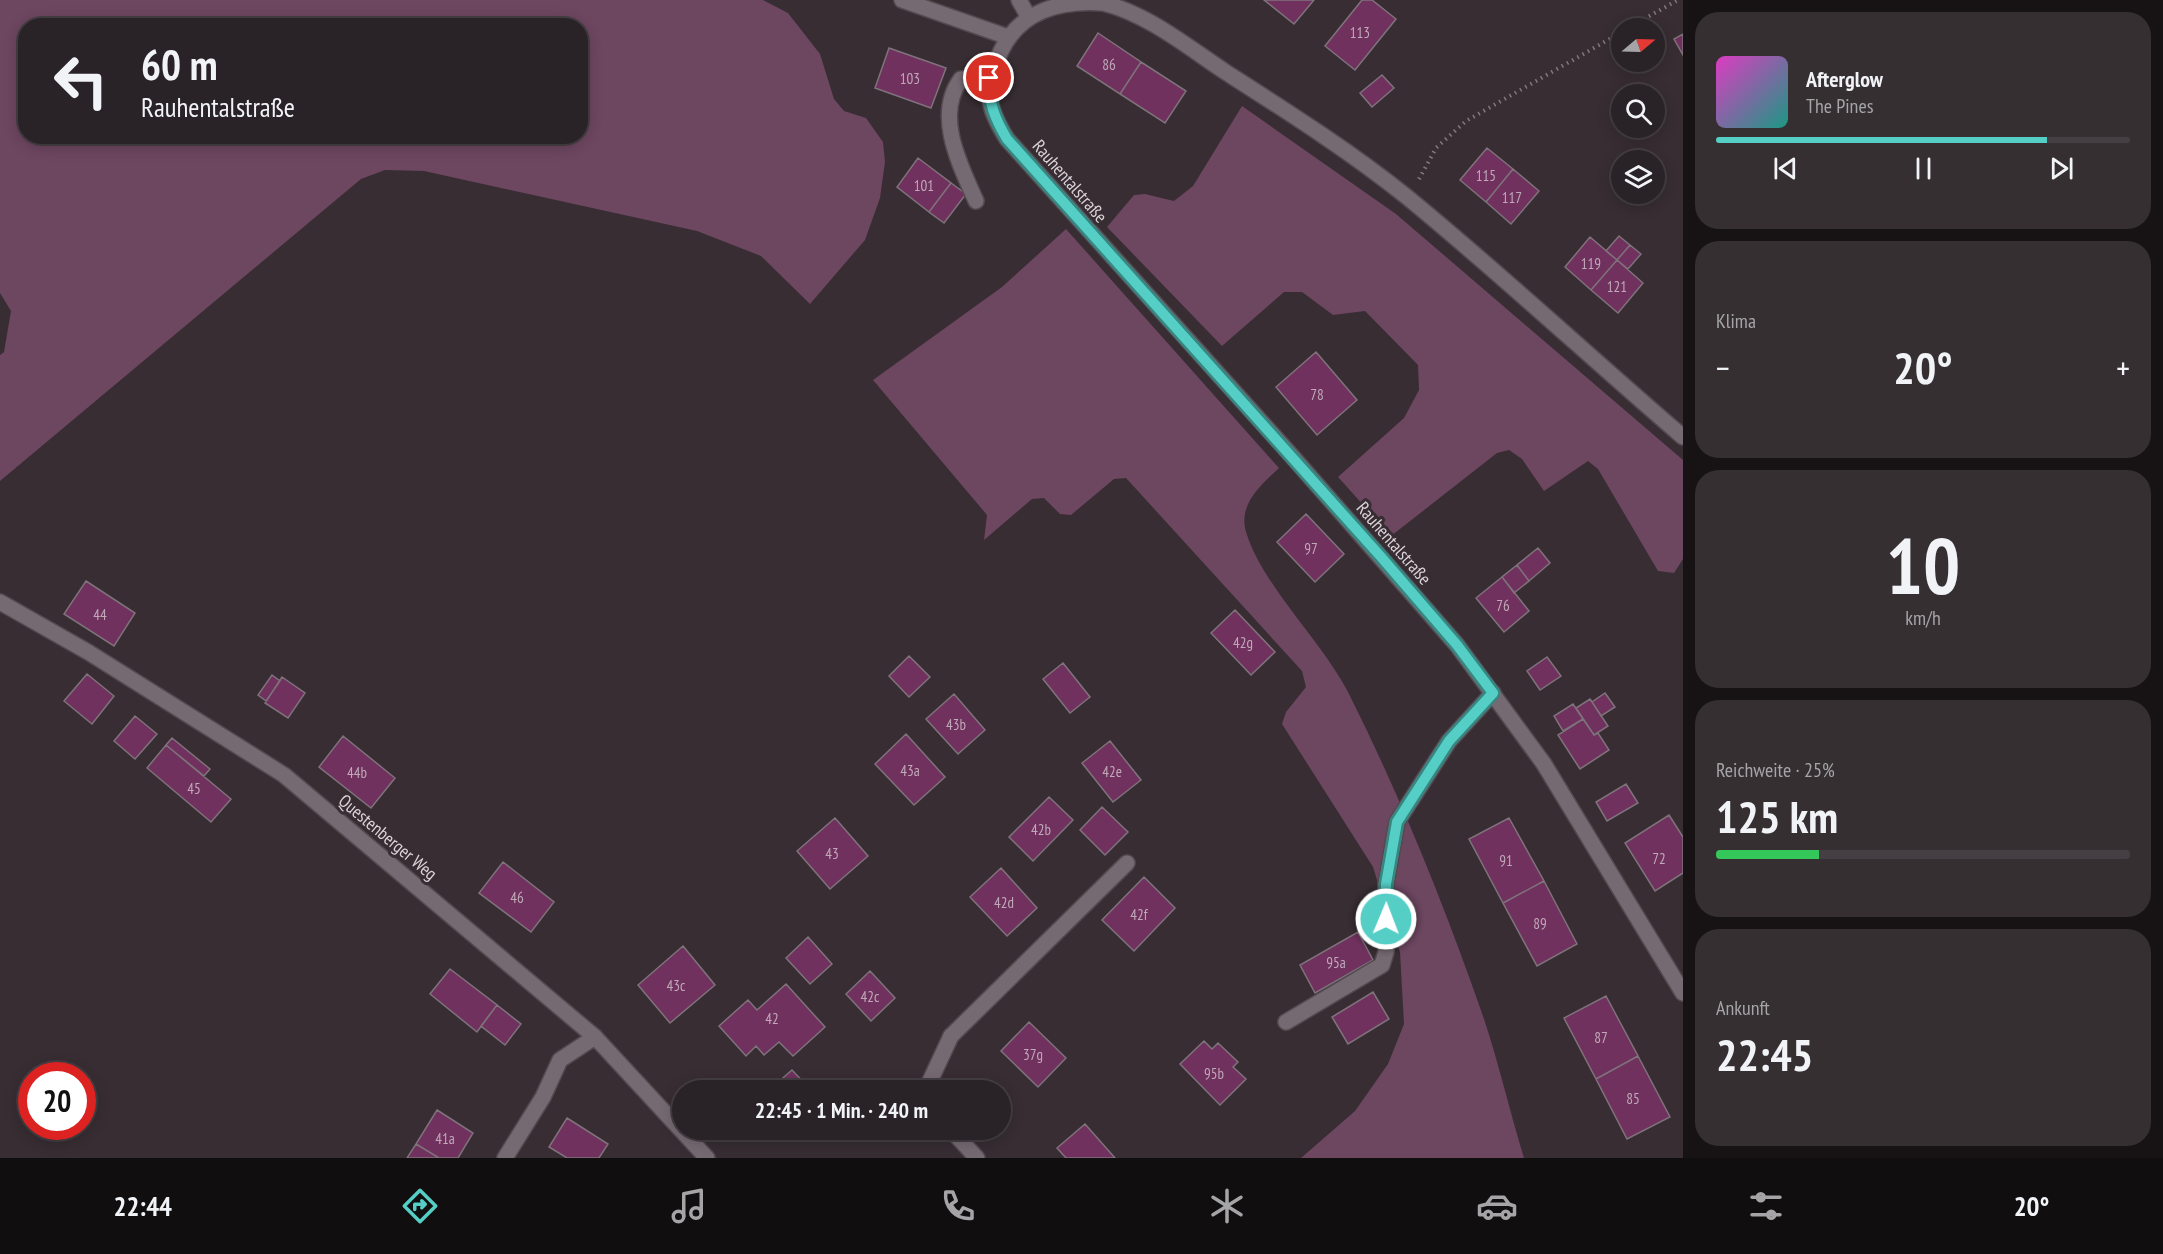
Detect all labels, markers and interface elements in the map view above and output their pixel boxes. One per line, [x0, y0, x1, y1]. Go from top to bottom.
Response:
north arrow [1611, 18, 1665, 72]
map controls [1611, 18, 1665, 204]
house number: 113 [1350, 23, 1370, 42]
text: 60 m [141, 37, 218, 92]
icon: left [42, 42, 120, 120]
pin [963, 52, 1014, 103]
house number: 86 [1102, 55, 1116, 74]
icon: arrive [972, 61, 1005, 94]
text: Afterglow [1806, 65, 1883, 93]
house number: 103 [900, 69, 920, 88]
button: search [1611, 84, 1665, 138]
text: Rauhentalstraße [141, 90, 295, 124]
text: The Pines [1806, 93, 1873, 119]
street label: Rauhentalstraße [1028, 135, 1112, 227]
button: layers [1611, 150, 1665, 204]
icon: previous [1769, 152, 1802, 185]
icon: pause [1907, 152, 1940, 185]
icon: next [2045, 152, 2078, 185]
house number: 115 [1476, 166, 1496, 185]
house number: 101 [914, 176, 934, 195]
house number: 117 [1502, 188, 1522, 207]
house number: 119 [1581, 254, 1601, 273]
house number: 121 [1607, 277, 1627, 296]
text: Klima [1716, 308, 1756, 334]
text: 20° [1893, 338, 1953, 396]
text: − [1716, 346, 1730, 389]
text: + [2116, 346, 2130, 389]
house number: 78 [1310, 385, 1324, 404]
street label: Rauhentalstraße [1352, 497, 1436, 589]
text: 10 [1886, 515, 1960, 616]
house number: 97 [1304, 539, 1318, 558]
house number: 76 [1496, 596, 1510, 615]
house number: 44 [93, 605, 107, 624]
text: km/h [1905, 605, 1941, 631]
house number: 42g [1233, 633, 1253, 652]
house number: 43b [946, 715, 966, 734]
text: Reichweite · 25% [1716, 757, 1835, 783]
house number: 43a [900, 761, 920, 780]
house number: 42e [1102, 762, 1122, 781]
house number: 44b [347, 763, 367, 782]
house number: 45 [187, 779, 201, 798]
text: 125 km [1716, 787, 1838, 845]
street label: Questenberger Weg [334, 789, 442, 885]
house number: 42b [1031, 820, 1051, 839]
house number: 43 [825, 844, 839, 863]
house number: 72 [1652, 849, 1666, 868]
house number: 91 [1499, 851, 1513, 870]
position arrow [1354, 887, 1418, 951]
house number: 46 [510, 888, 524, 907]
house number: 42d [994, 893, 1014, 912]
house number: 42f [1130, 905, 1149, 924]
house number: 89 [1533, 914, 1547, 933]
house number: 95a [1326, 953, 1346, 972]
house number: 43c [667, 976, 686, 995]
house number: 42c [861, 987, 880, 1006]
text: Ankunft [1716, 995, 1770, 1021]
house number: 42 [765, 1009, 779, 1028]
text: 22:45 [1716, 1025, 1813, 1083]
house number: 87 [1594, 1028, 1608, 1047]
house number: 37g [1023, 1045, 1043, 1064]
speed limit sign: 20 [18, 1062, 96, 1140]
house number: 95b [1204, 1064, 1224, 1083]
house number: 85 [1626, 1089, 1640, 1108]
text: 22:45 · 1 Min. · 240 m [755, 1096, 928, 1124]
house number: 41a [435, 1129, 455, 1148]
icon: directions [399, 1185, 441, 1227]
icon: music [668, 1185, 710, 1227]
icon: phone [937, 1185, 979, 1227]
icon: climate [1206, 1185, 1248, 1227]
icon: car [1476, 1185, 1518, 1227]
icon: filters [1745, 1185, 1787, 1227]
text: 22:44 [114, 1189, 172, 1223]
text: 20° [2014, 1189, 2049, 1223]

